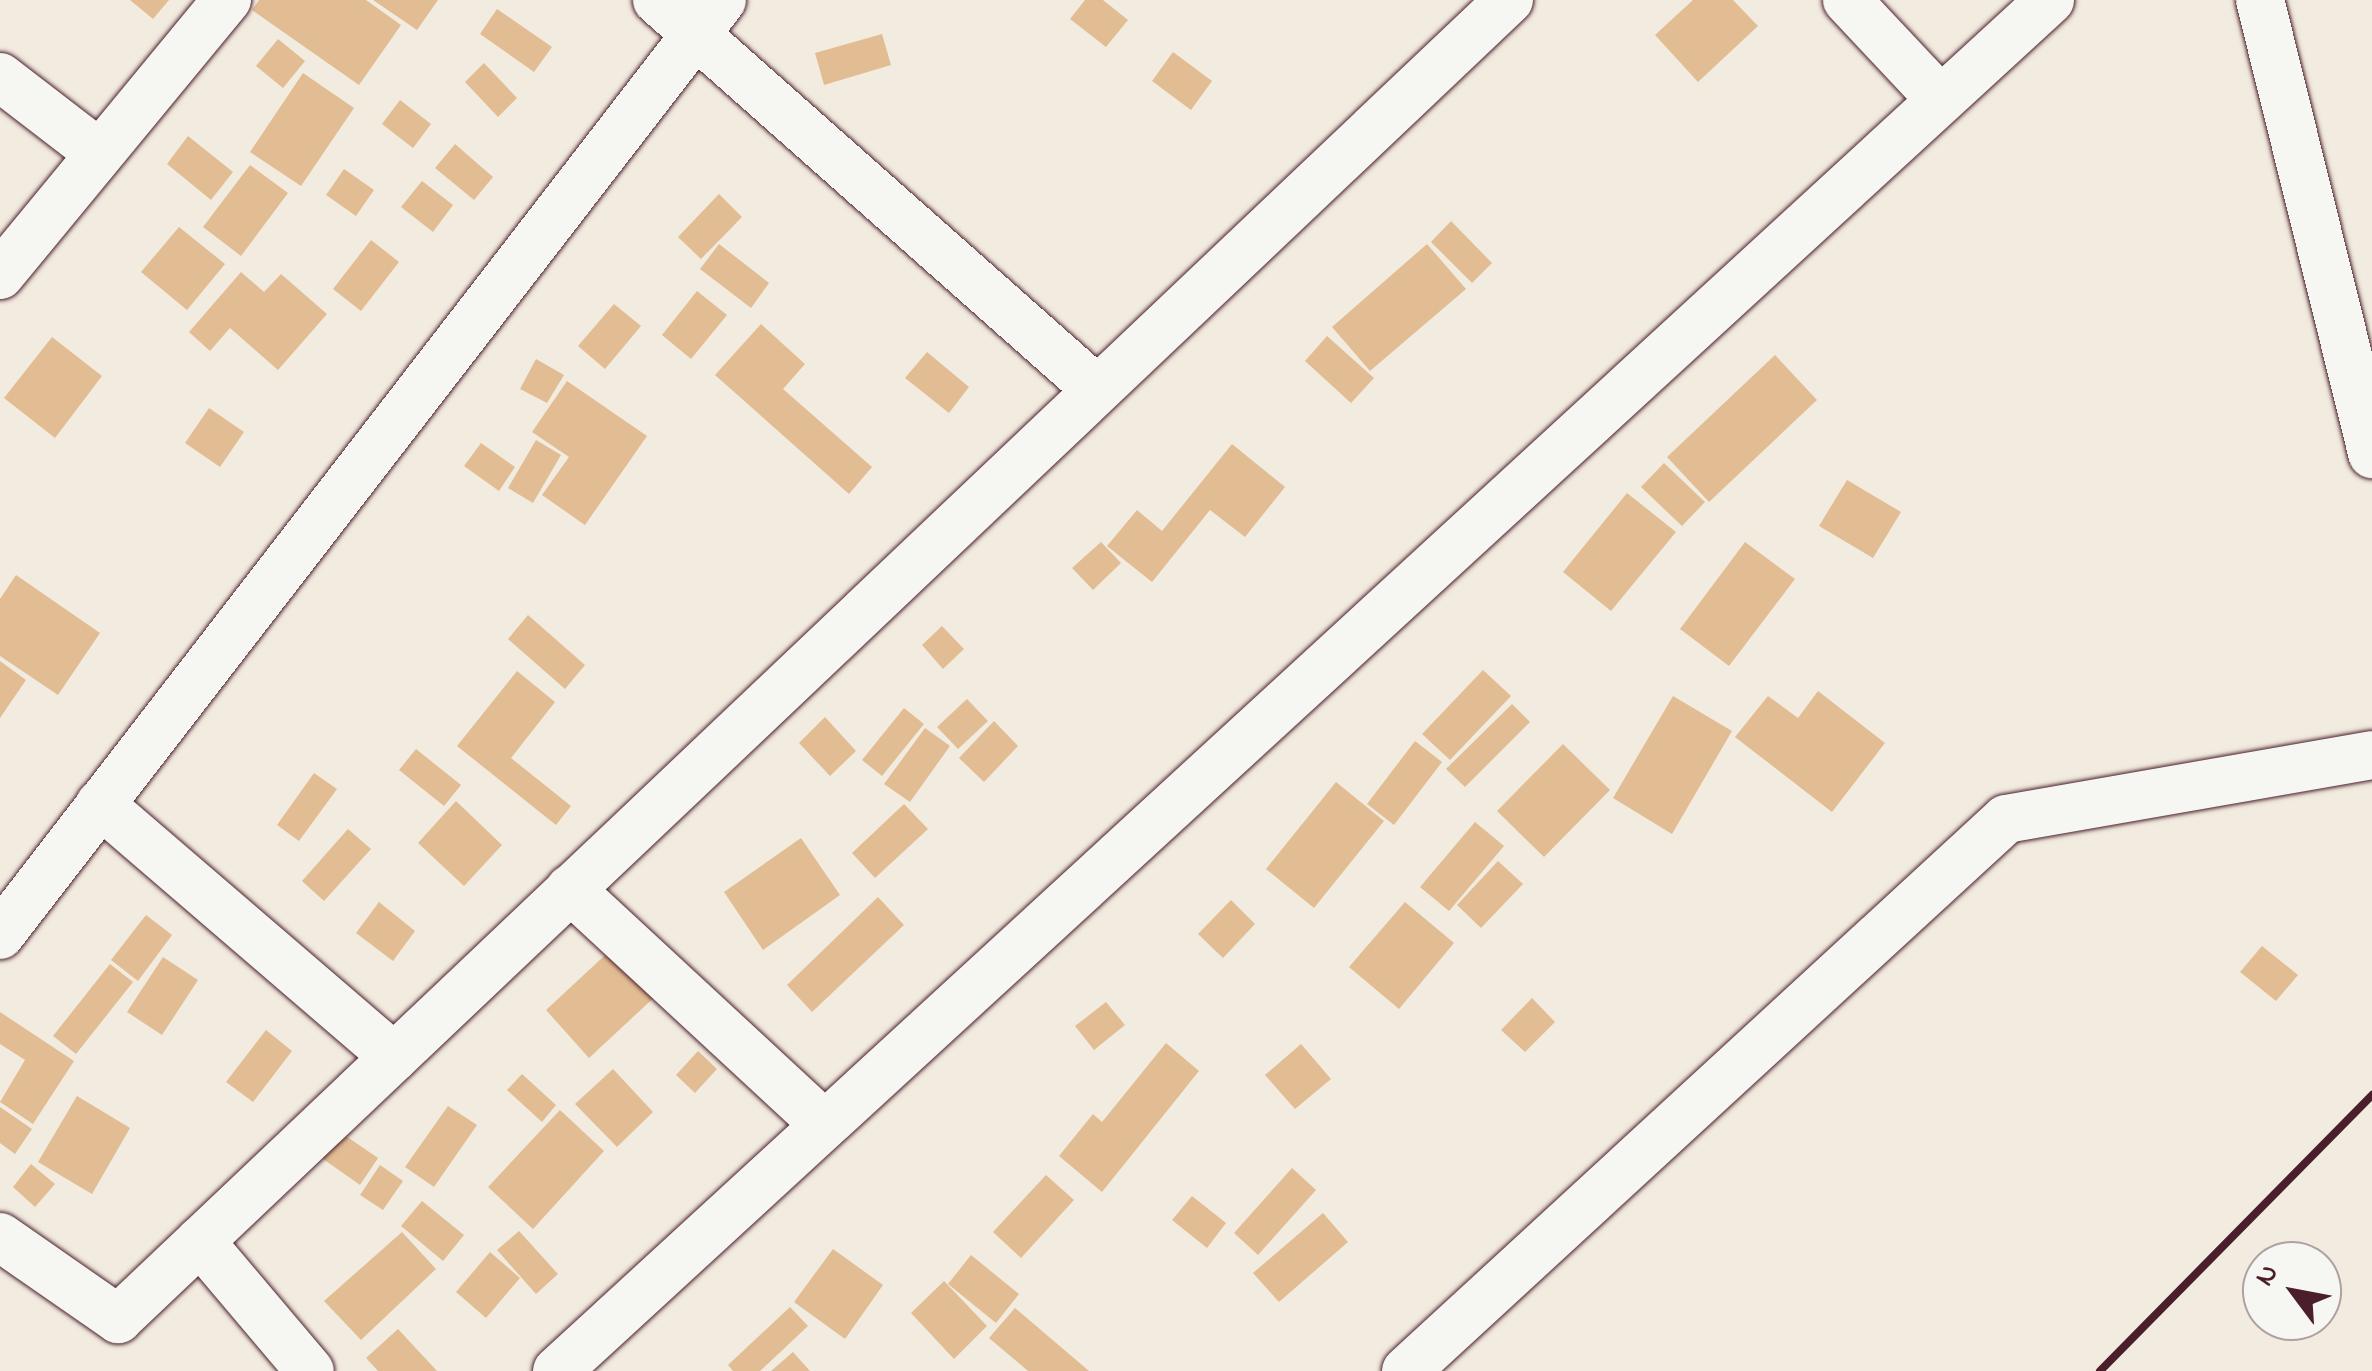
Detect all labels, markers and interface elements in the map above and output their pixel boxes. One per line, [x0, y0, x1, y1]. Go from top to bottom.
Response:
north arrow [2242, 1241, 2342, 1341]
text: N [2245, 1257, 2290, 1295]

